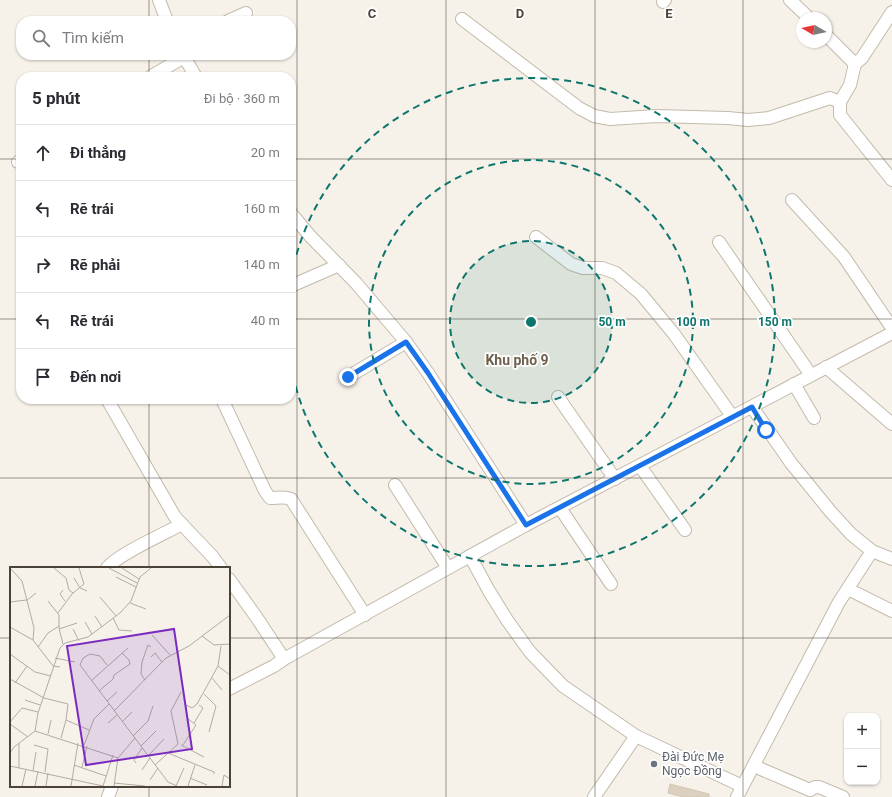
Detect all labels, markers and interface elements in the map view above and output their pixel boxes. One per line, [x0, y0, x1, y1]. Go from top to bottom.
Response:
text: C [368, 6, 377, 21]
text: D [516, 6, 524, 21]
text: E [665, 6, 673, 21]
north arrow [796, 12, 832, 48]
search box [16, 16, 296, 60]
icon: search [30, 27, 52, 49]
text: Tìm kiếm [62, 29, 124, 47]
text: 5 phút [32, 88, 80, 108]
text: Đi bộ · 360 m [204, 91, 280, 106]
icon: ahead [32, 142, 54, 164]
text: Đi thẳng [70, 144, 126, 162]
text: 20 m [251, 145, 280, 160]
icon: left [32, 198, 54, 220]
text: Rẽ trái [70, 200, 114, 218]
text: 160 m [243, 201, 280, 216]
icon: right [32, 254, 54, 276]
text: Rẽ phải [70, 256, 120, 274]
text: 140 m [243, 257, 280, 272]
icon: left [32, 310, 54, 332]
text: Rẽ trái [70, 312, 114, 330]
text: 40 m [251, 313, 280, 328]
centre of rings [524, 315, 538, 329]
text: 50 m [598, 315, 626, 329]
text: 100 m [676, 315, 710, 329]
text: 150 m [758, 315, 792, 329]
district label: Khu phố 9 [485, 352, 549, 368]
icon: arrive [32, 366, 54, 388]
text: Đến nơi [70, 368, 121, 386]
route end [339, 368, 357, 386]
route start [757, 421, 775, 439]
inset map [10, 567, 230, 787]
map controls [844, 713, 880, 785]
button: + [844, 713, 880, 749]
button: − [844, 749, 880, 785]
place label: Đài Đức Mẹ Ngọc Đồng [662, 750, 724, 778]
marker: Đài Đức Mẹ Ngọc Đồng [649, 759, 659, 769]

